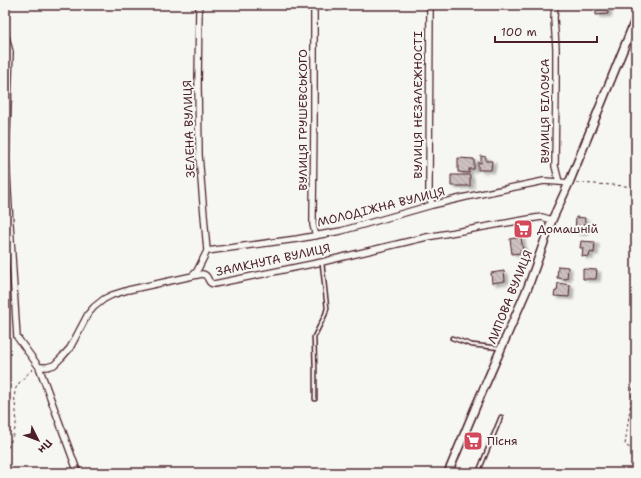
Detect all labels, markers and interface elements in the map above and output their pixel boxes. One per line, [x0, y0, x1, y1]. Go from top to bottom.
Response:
scale bar [495, 18, 597, 44]
text: 100 m [501, 24, 537, 40]
street label: ВУЛИЦЯ НЕЗАЛЕЖНОСТІ [410, 31, 426, 179]
street label: ВУЛИЦЯ ГРУШЕВСЬКОГО [295, 49, 311, 191]
street label: ВУЛИЦЯ БІЛОУСА [537, 58, 553, 163]
street label: ЗЕЛЕНА ВУЛИЦЯ [179, 80, 199, 178]
street label: МОЛОДІЖНА ВУЛИЦЯ [315, 183, 447, 231]
supermarket icon: Домашній [512, 218, 534, 240]
place label: Домашній [537, 221, 599, 237]
street label: ЗАМКНУТА ВУЛИЦЯ [214, 240, 332, 280]
street label: ЛИПОВА ВУЛИЦЯ [484, 248, 536, 346]
north arrow [18, 420, 58, 460]
supermarket icon: Пісня [462, 430, 484, 452]
place label: Пісня [487, 433, 518, 449]
text: Пн [35, 436, 55, 457]

